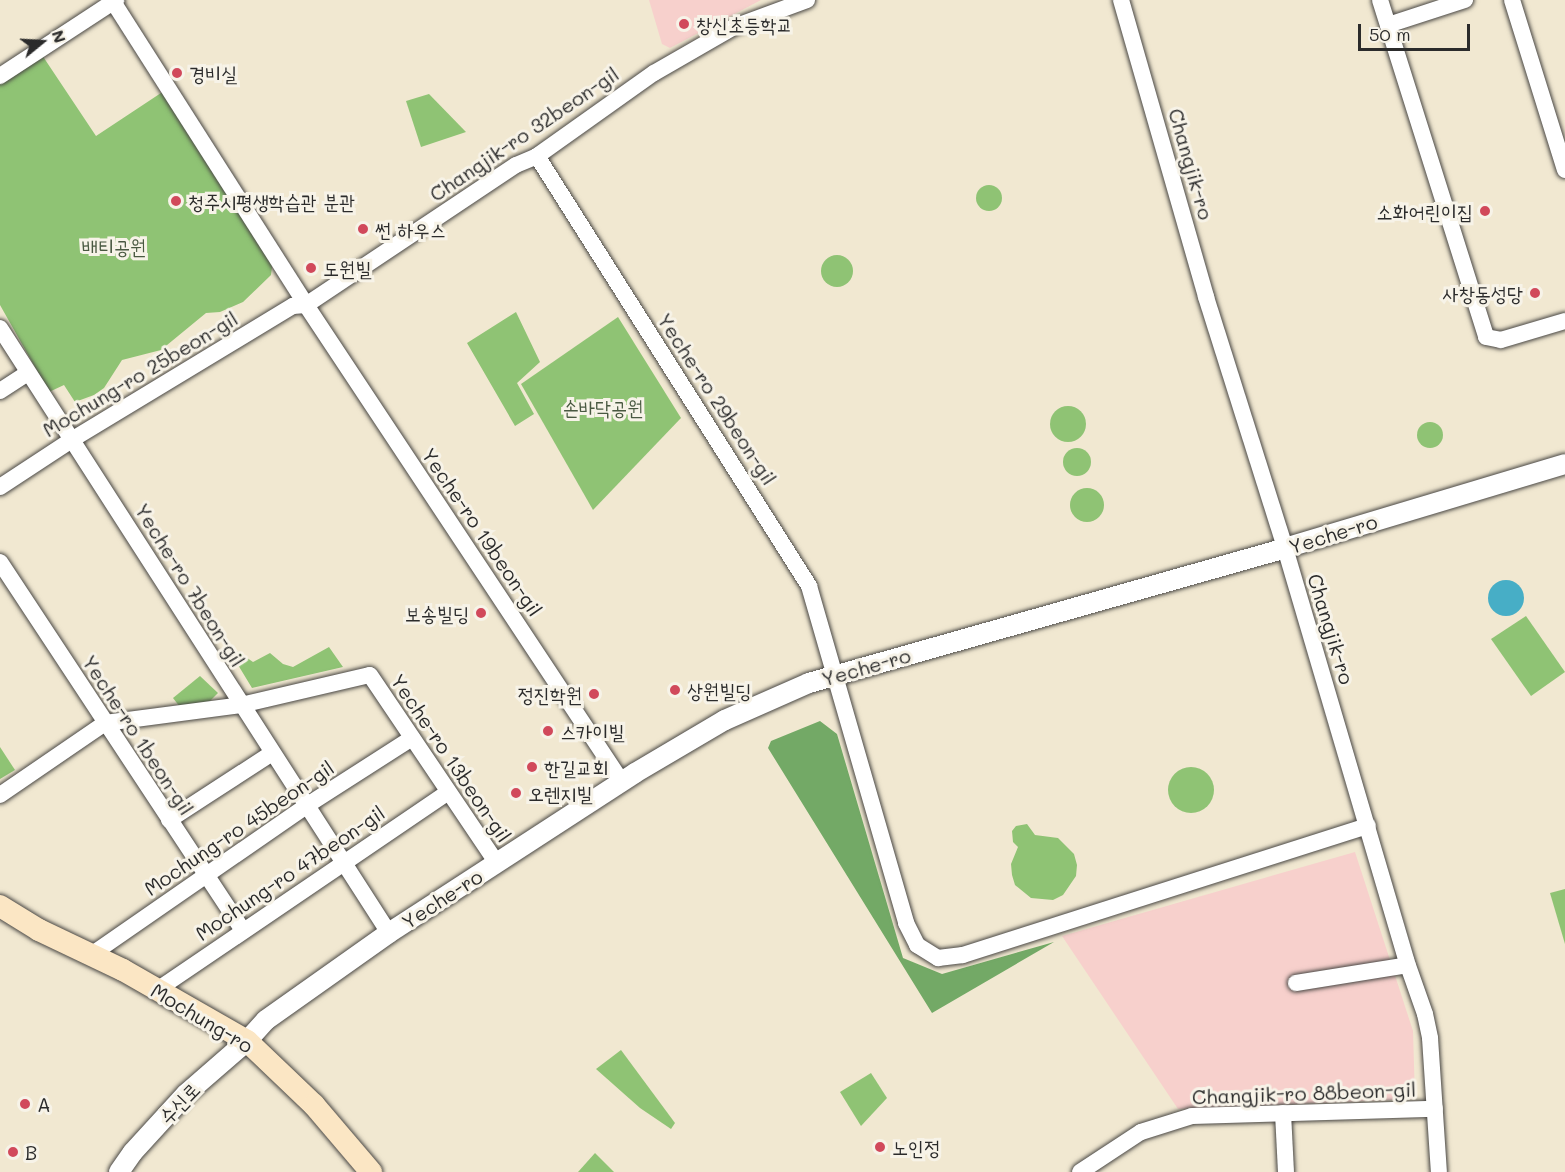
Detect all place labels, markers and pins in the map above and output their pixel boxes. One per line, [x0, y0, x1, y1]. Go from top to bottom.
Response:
place label: 창신초등학교 [696, 12, 793, 36]
marker: 창신초등학교 [677, 17, 691, 31]
place label: 경비실 [189, 61, 237, 85]
marker: 경비실 [170, 66, 184, 80]
place label: 청주시평생학습관 분관 [188, 189, 355, 213]
marker: 청주시평생학습관 분관 [169, 194, 183, 208]
place label: 소화어린이집 [1376, 199, 1473, 223]
marker: 소화어린이집 [1478, 204, 1492, 218]
place label: 썬 하우스 [375, 217, 446, 241]
marker: 썬 하우스 [356, 222, 370, 236]
place label: 도원빌 [323, 256, 371, 280]
marker: 도원빌 [304, 261, 318, 275]
place label: 사창동성당 [1443, 281, 1523, 305]
marker: 사창동성당 [1528, 286, 1542, 300]
place label: 보송빌딩 [405, 601, 469, 625]
marker: 보송빌딩 [474, 606, 488, 620]
place label: 상원빌딩 [687, 678, 751, 702]
place label: 정진학원 [518, 682, 582, 706]
marker: 상원빌딩 [668, 683, 682, 697]
marker: 정진학원 [587, 687, 601, 701]
place label: 스카이빌 [560, 719, 624, 743]
marker: 스카이빌 [541, 724, 555, 738]
place label: 한길교회 [544, 755, 608, 779]
marker: 한길교회 [525, 760, 539, 774]
place label: 오렌지빌 [528, 781, 592, 805]
marker: 오렌지빌 [509, 786, 523, 800]
place label: A [37, 1092, 51, 1116]
marker: A [18, 1097, 32, 1111]
place label: 노인정 [892, 1135, 940, 1159]
place label: B [25, 1140, 37, 1164]
marker: 노인정 [873, 1140, 887, 1154]
marker: B [6, 1145, 20, 1159]

